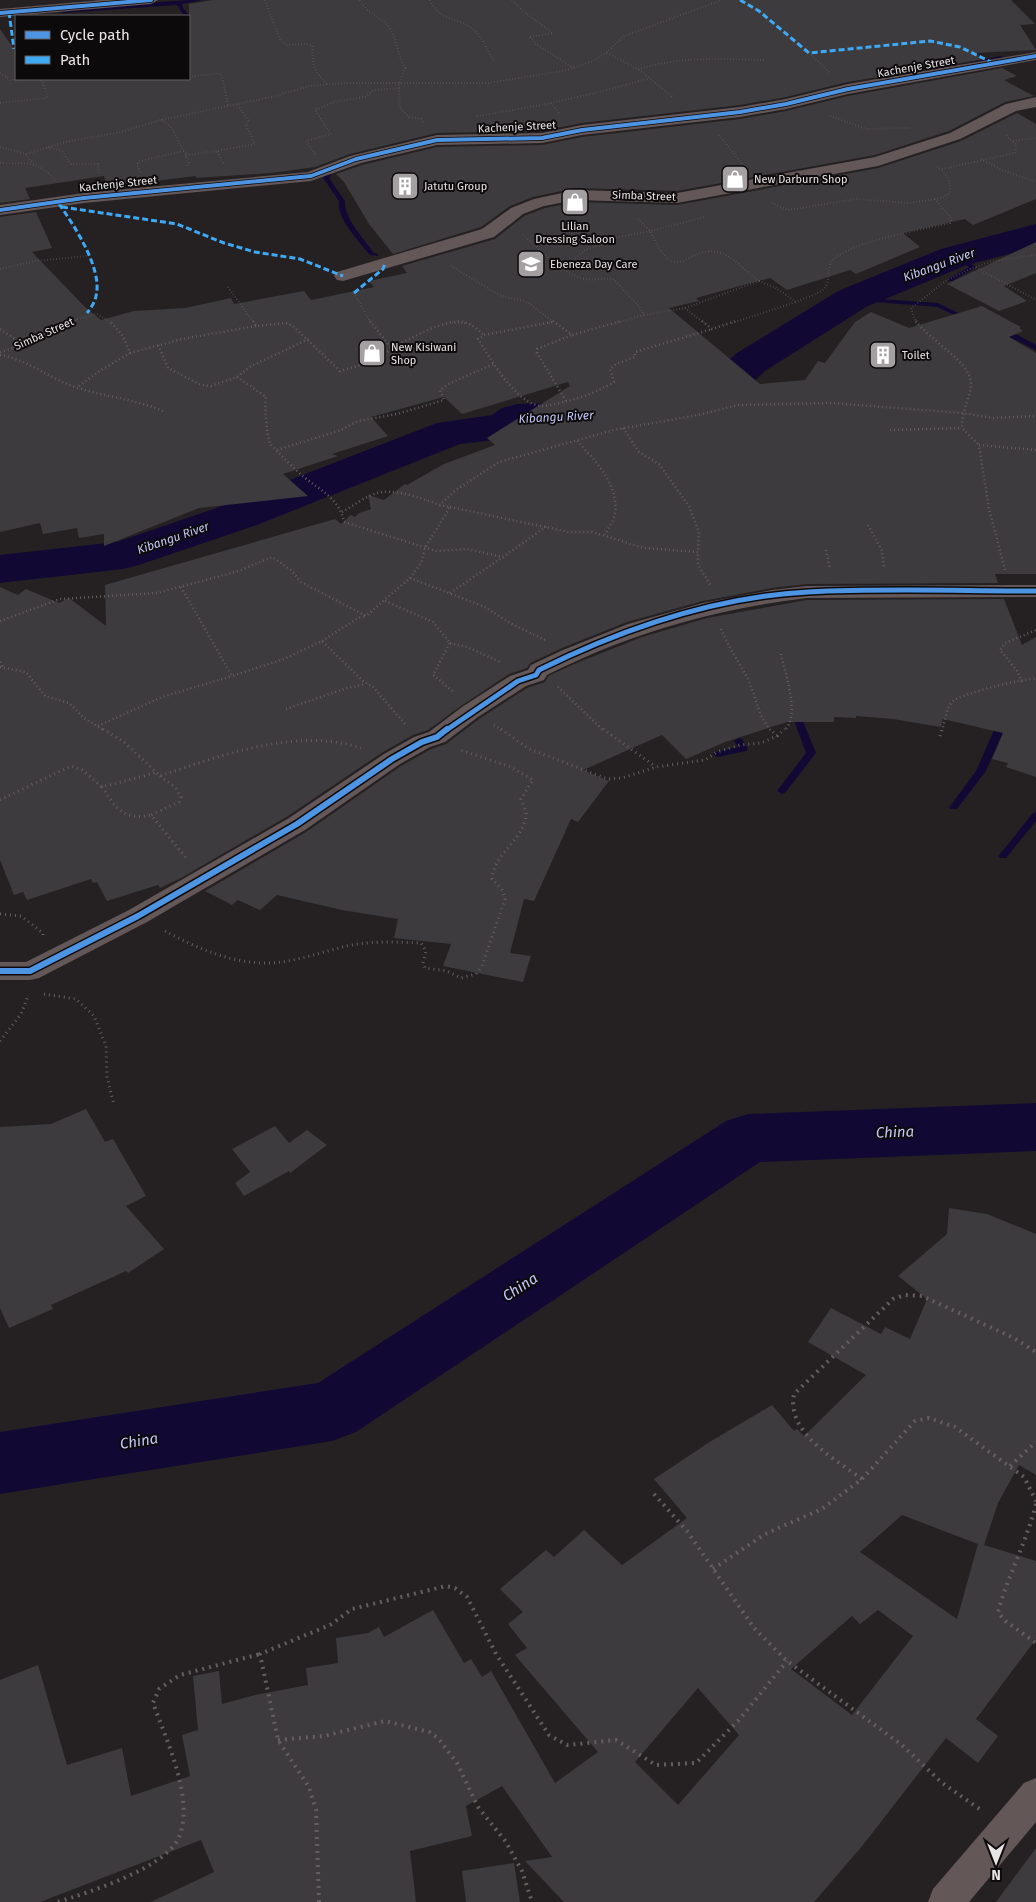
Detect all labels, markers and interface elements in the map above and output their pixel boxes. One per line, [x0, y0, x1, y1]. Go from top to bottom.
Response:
legend [15, 15, 190, 80]
text: Cycle path [60, 26, 130, 44]
text: Path [60, 51, 90, 69]
street label: Kachenje Street [876, 54, 956, 80]
street label: Kachenje Street [478, 118, 556, 136]
shop icon: New Darburn Shop [720, 164, 750, 194]
building icon: Jatutu Group [390, 171, 420, 201]
street label: Kachenje Street [78, 173, 158, 195]
place label: New Darburn Shop [754, 173, 847, 186]
place label: Jatutu Group [424, 180, 487, 193]
shop icon: Lilian Dressing Saloon [560, 187, 590, 217]
street label: Simba Street [612, 188, 676, 204]
place label: Lilian Dressing Saloon [535, 220, 615, 246]
water label: Kibangu River [901, 245, 977, 284]
school or university icon: Ebeneza Day Care [516, 249, 546, 279]
place label: Ebeneza Day Care [550, 258, 637, 271]
street label: Simba Street [12, 315, 76, 353]
shop icon: New Kisiwani Shop [357, 338, 387, 368]
building icon: Toilet [868, 340, 898, 370]
place label: New Kisiwani Shop [391, 341, 456, 367]
place label: Toilet [902, 349, 930, 362]
water label: Kibangu River [518, 408, 594, 426]
water label: Kibangu River [135, 519, 211, 557]
water label: China [876, 1122, 914, 1142]
water label: China [499, 1269, 541, 1305]
water label: China [119, 1429, 159, 1453]
north arrow [971, 1837, 1021, 1887]
text: N [991, 1866, 1001, 1883]

